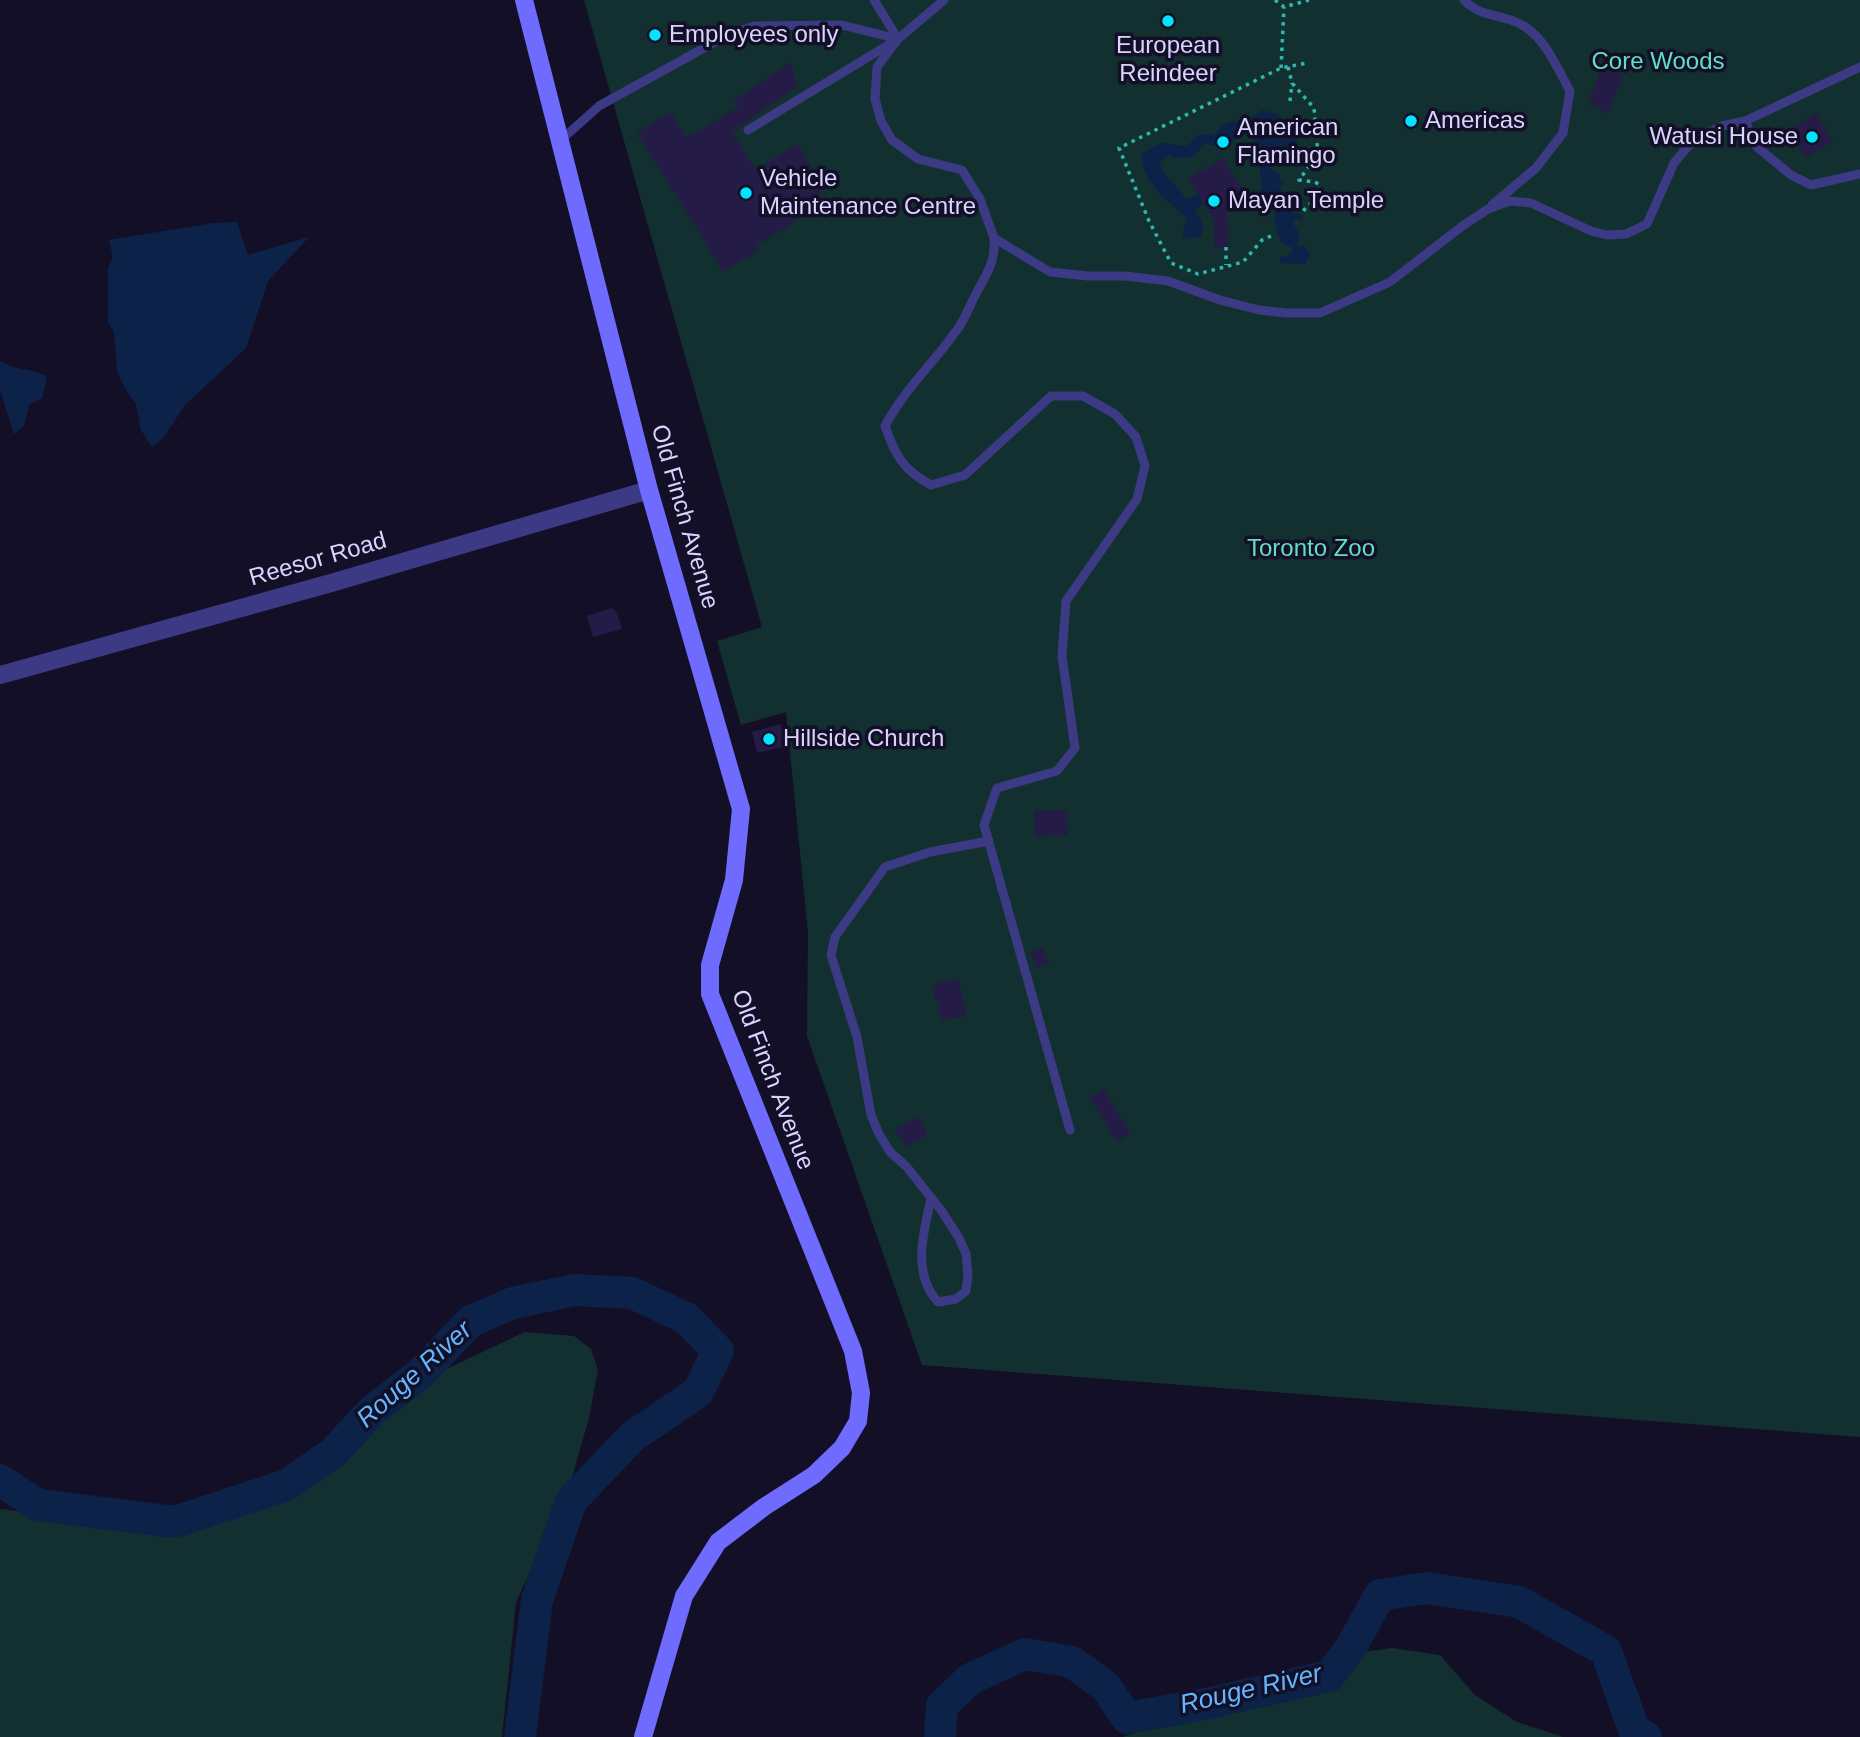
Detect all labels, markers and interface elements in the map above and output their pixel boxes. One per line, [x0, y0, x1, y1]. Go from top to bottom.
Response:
marker: European Reindeer [1160, 13, 1176, 29]
place label: Employees only [669, 21, 838, 49]
marker: Employees only [647, 27, 663, 43]
place label: European Reindeer [1116, 32, 1220, 88]
park label: Core Woods [1592, 48, 1724, 76]
place label: Americas [1425, 107, 1525, 135]
marker: Americas [1403, 113, 1419, 129]
place label: American Flamingo [1237, 114, 1338, 170]
place label: Watusi House [1649, 123, 1798, 151]
marker: Watusi House [1804, 129, 1820, 145]
marker: American Flamingo [1215, 134, 1231, 150]
place label: Vehicle Maintenance Centre [760, 165, 976, 221]
marker: Vehicle Maintenance Centre [738, 185, 754, 201]
place label: Mayan Temple [1228, 187, 1384, 215]
marker: Mayan Temple [1206, 193, 1222, 209]
street label: Old Finch Avenue [644, 422, 724, 612]
street label: Reesor Road [246, 527, 390, 593]
park label: Toronto Zoo [1247, 535, 1375, 563]
place label: Hillside Church [783, 725, 944, 753]
marker: Hillside Church [761, 731, 777, 747]
street label: Old Finch Avenue [724, 986, 820, 1174]
water label: Rouge River [351, 1315, 479, 1435]
water label: Rouge River [1177, 1659, 1325, 1721]

